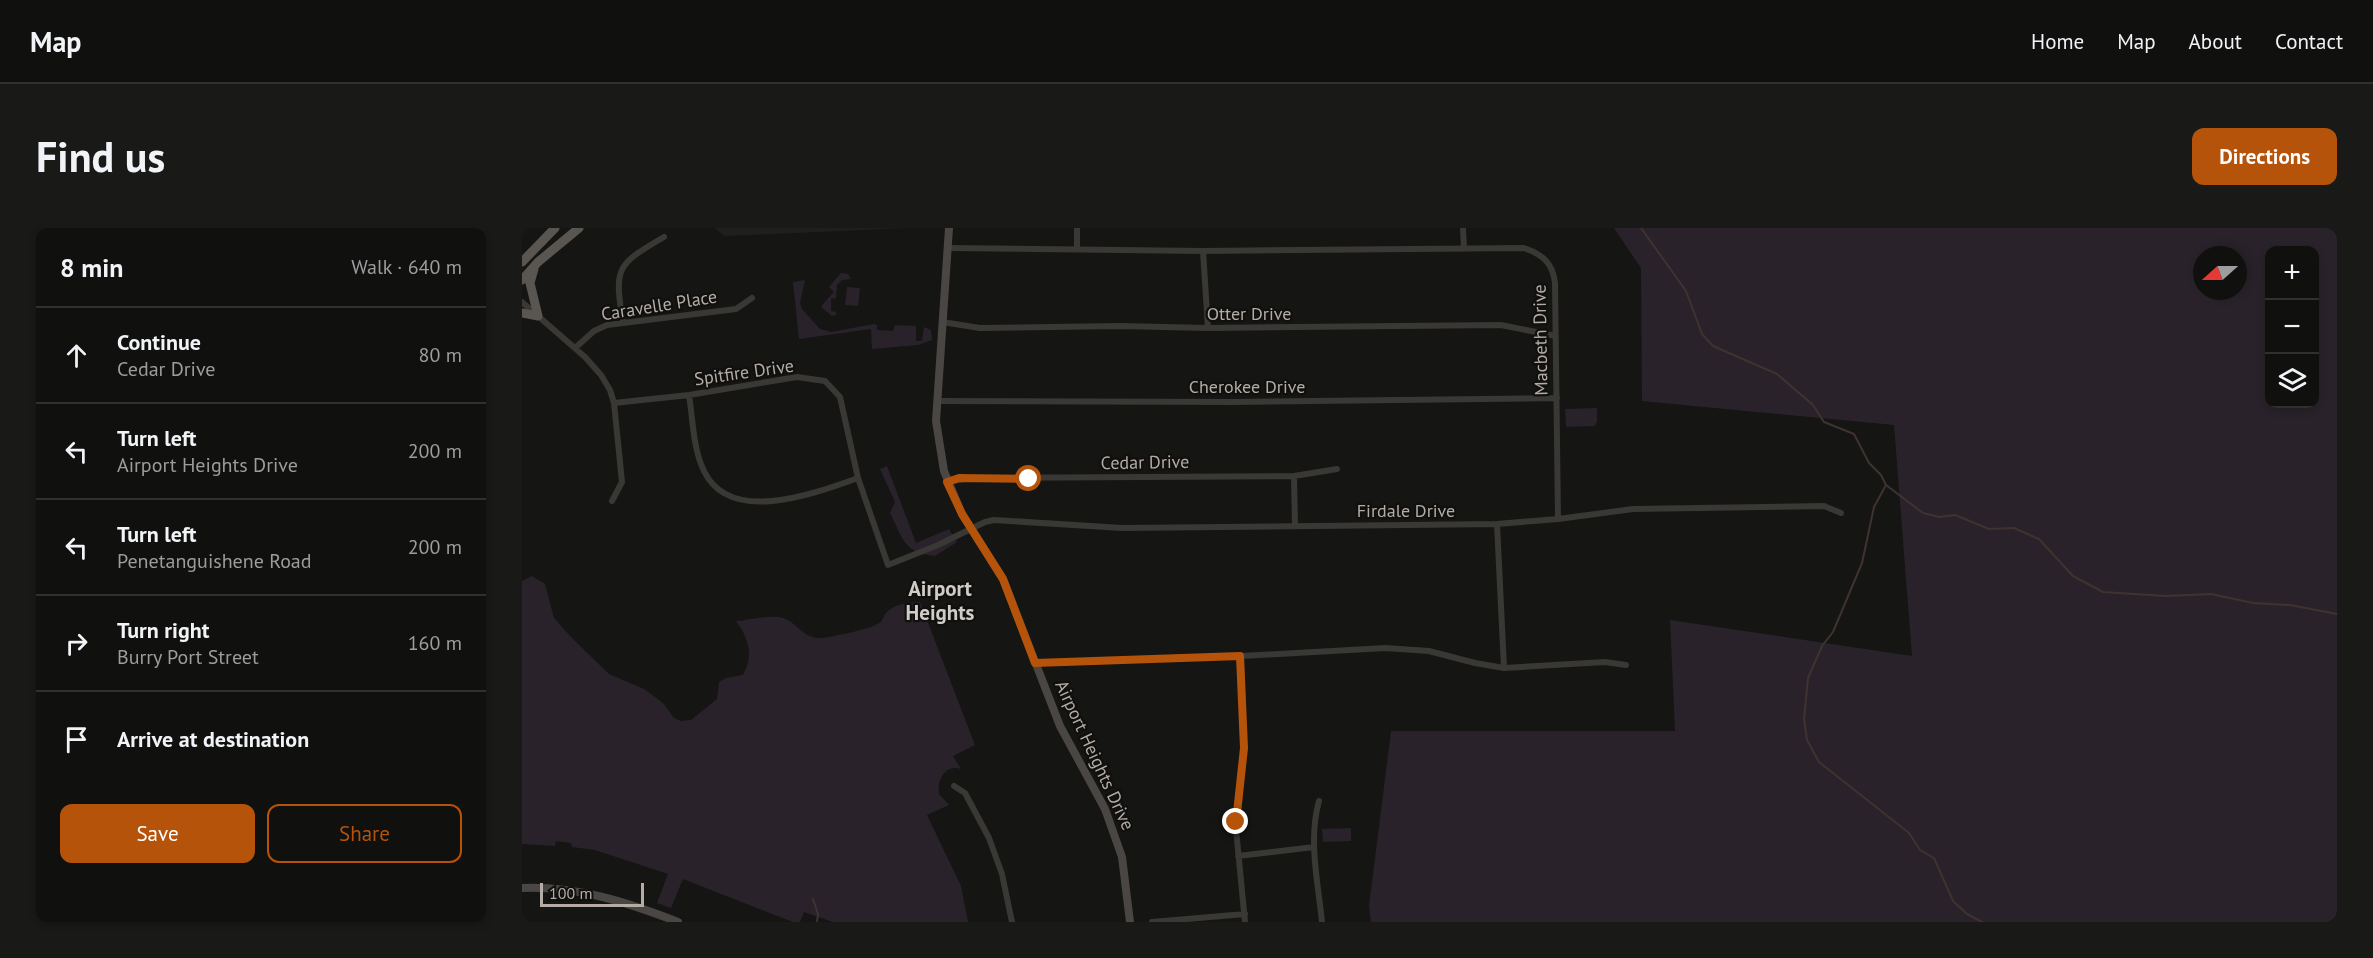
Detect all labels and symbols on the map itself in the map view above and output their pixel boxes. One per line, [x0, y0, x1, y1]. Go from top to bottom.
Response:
north arrow [2193, 246, 2247, 300]
street label: Caravelle Place [599, 284, 719, 326]
street label: Macbeth Drive [1528, 284, 1552, 396]
street label: Otter Drive [1207, 302, 1291, 325]
street label: Spitfire Drive [693, 354, 795, 390]
street label: Cherokee Drive [1189, 375, 1305, 398]
street label: Cedar Drive [1100, 450, 1190, 474]
route start [1015, 465, 1041, 491]
street label: Firdale Drive [1357, 499, 1455, 522]
district label: Airport Heights [906, 575, 975, 626]
street label: Airport Heights Drive [1050, 676, 1140, 834]
route end [1222, 808, 1248, 834]
scale bar [540, 880, 644, 908]

